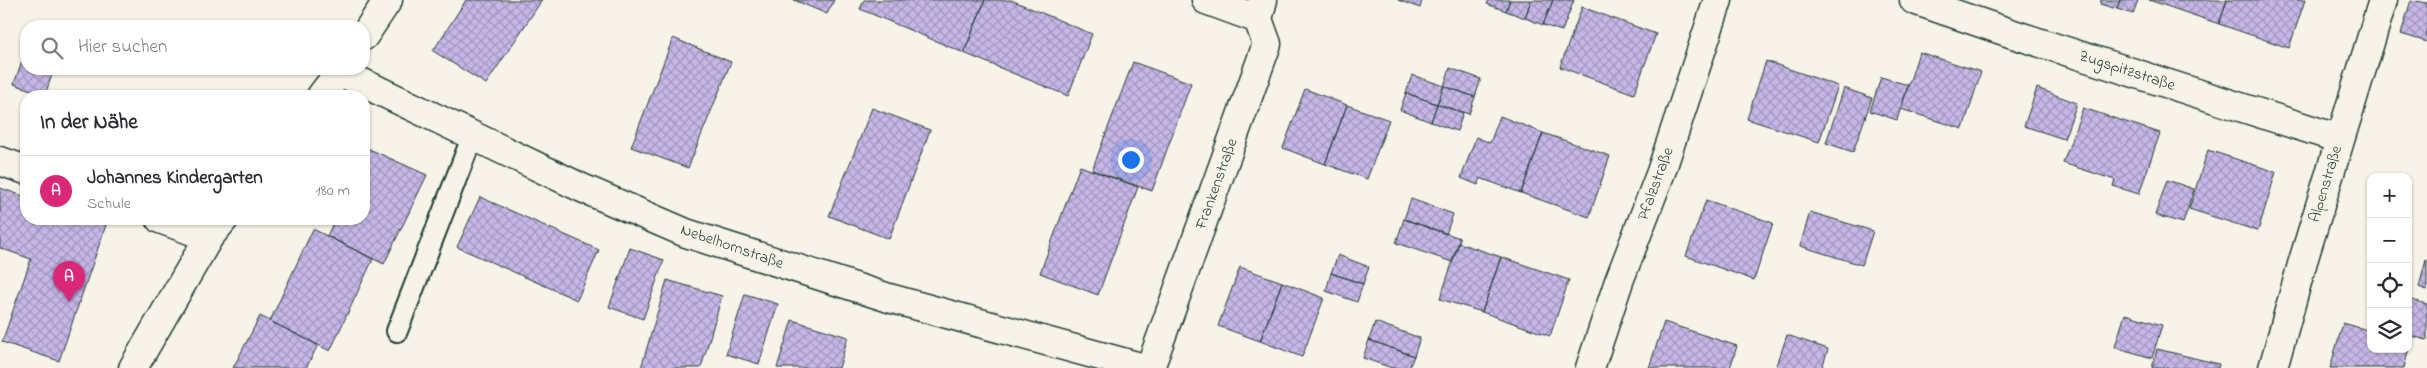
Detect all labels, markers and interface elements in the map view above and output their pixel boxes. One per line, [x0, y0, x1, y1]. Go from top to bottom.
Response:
search box [20, 20, 370, 75]
icon: search [38, 34, 66, 62]
text: Hier suchen [78, 34, 167, 61]
street label: Zugspitzstraße [2076, 44, 2179, 98]
text: In der Nähe [40, 108, 138, 138]
street label: Frankenstraße [1189, 134, 1245, 234]
street label: Alpenstraße [2303, 142, 2349, 225]
street label: Pfalzstraße [1632, 143, 1681, 224]
your location [1118, 147, 1144, 173]
text: Johannes Kindergarten [87, 165, 263, 192]
map controls [2367, 173, 2412, 353]
button: + [2367, 173, 2412, 218]
text: A [51, 179, 61, 203]
text: 180 m [316, 179, 350, 203]
text: Schule [87, 192, 131, 216]
street label: Nebelhornstraße [677, 218, 788, 276]
button: − [2367, 218, 2412, 263]
pin: A [53, 261, 85, 302]
button: locate [2367, 263, 2412, 308]
button: layers [2367, 308, 2412, 353]

